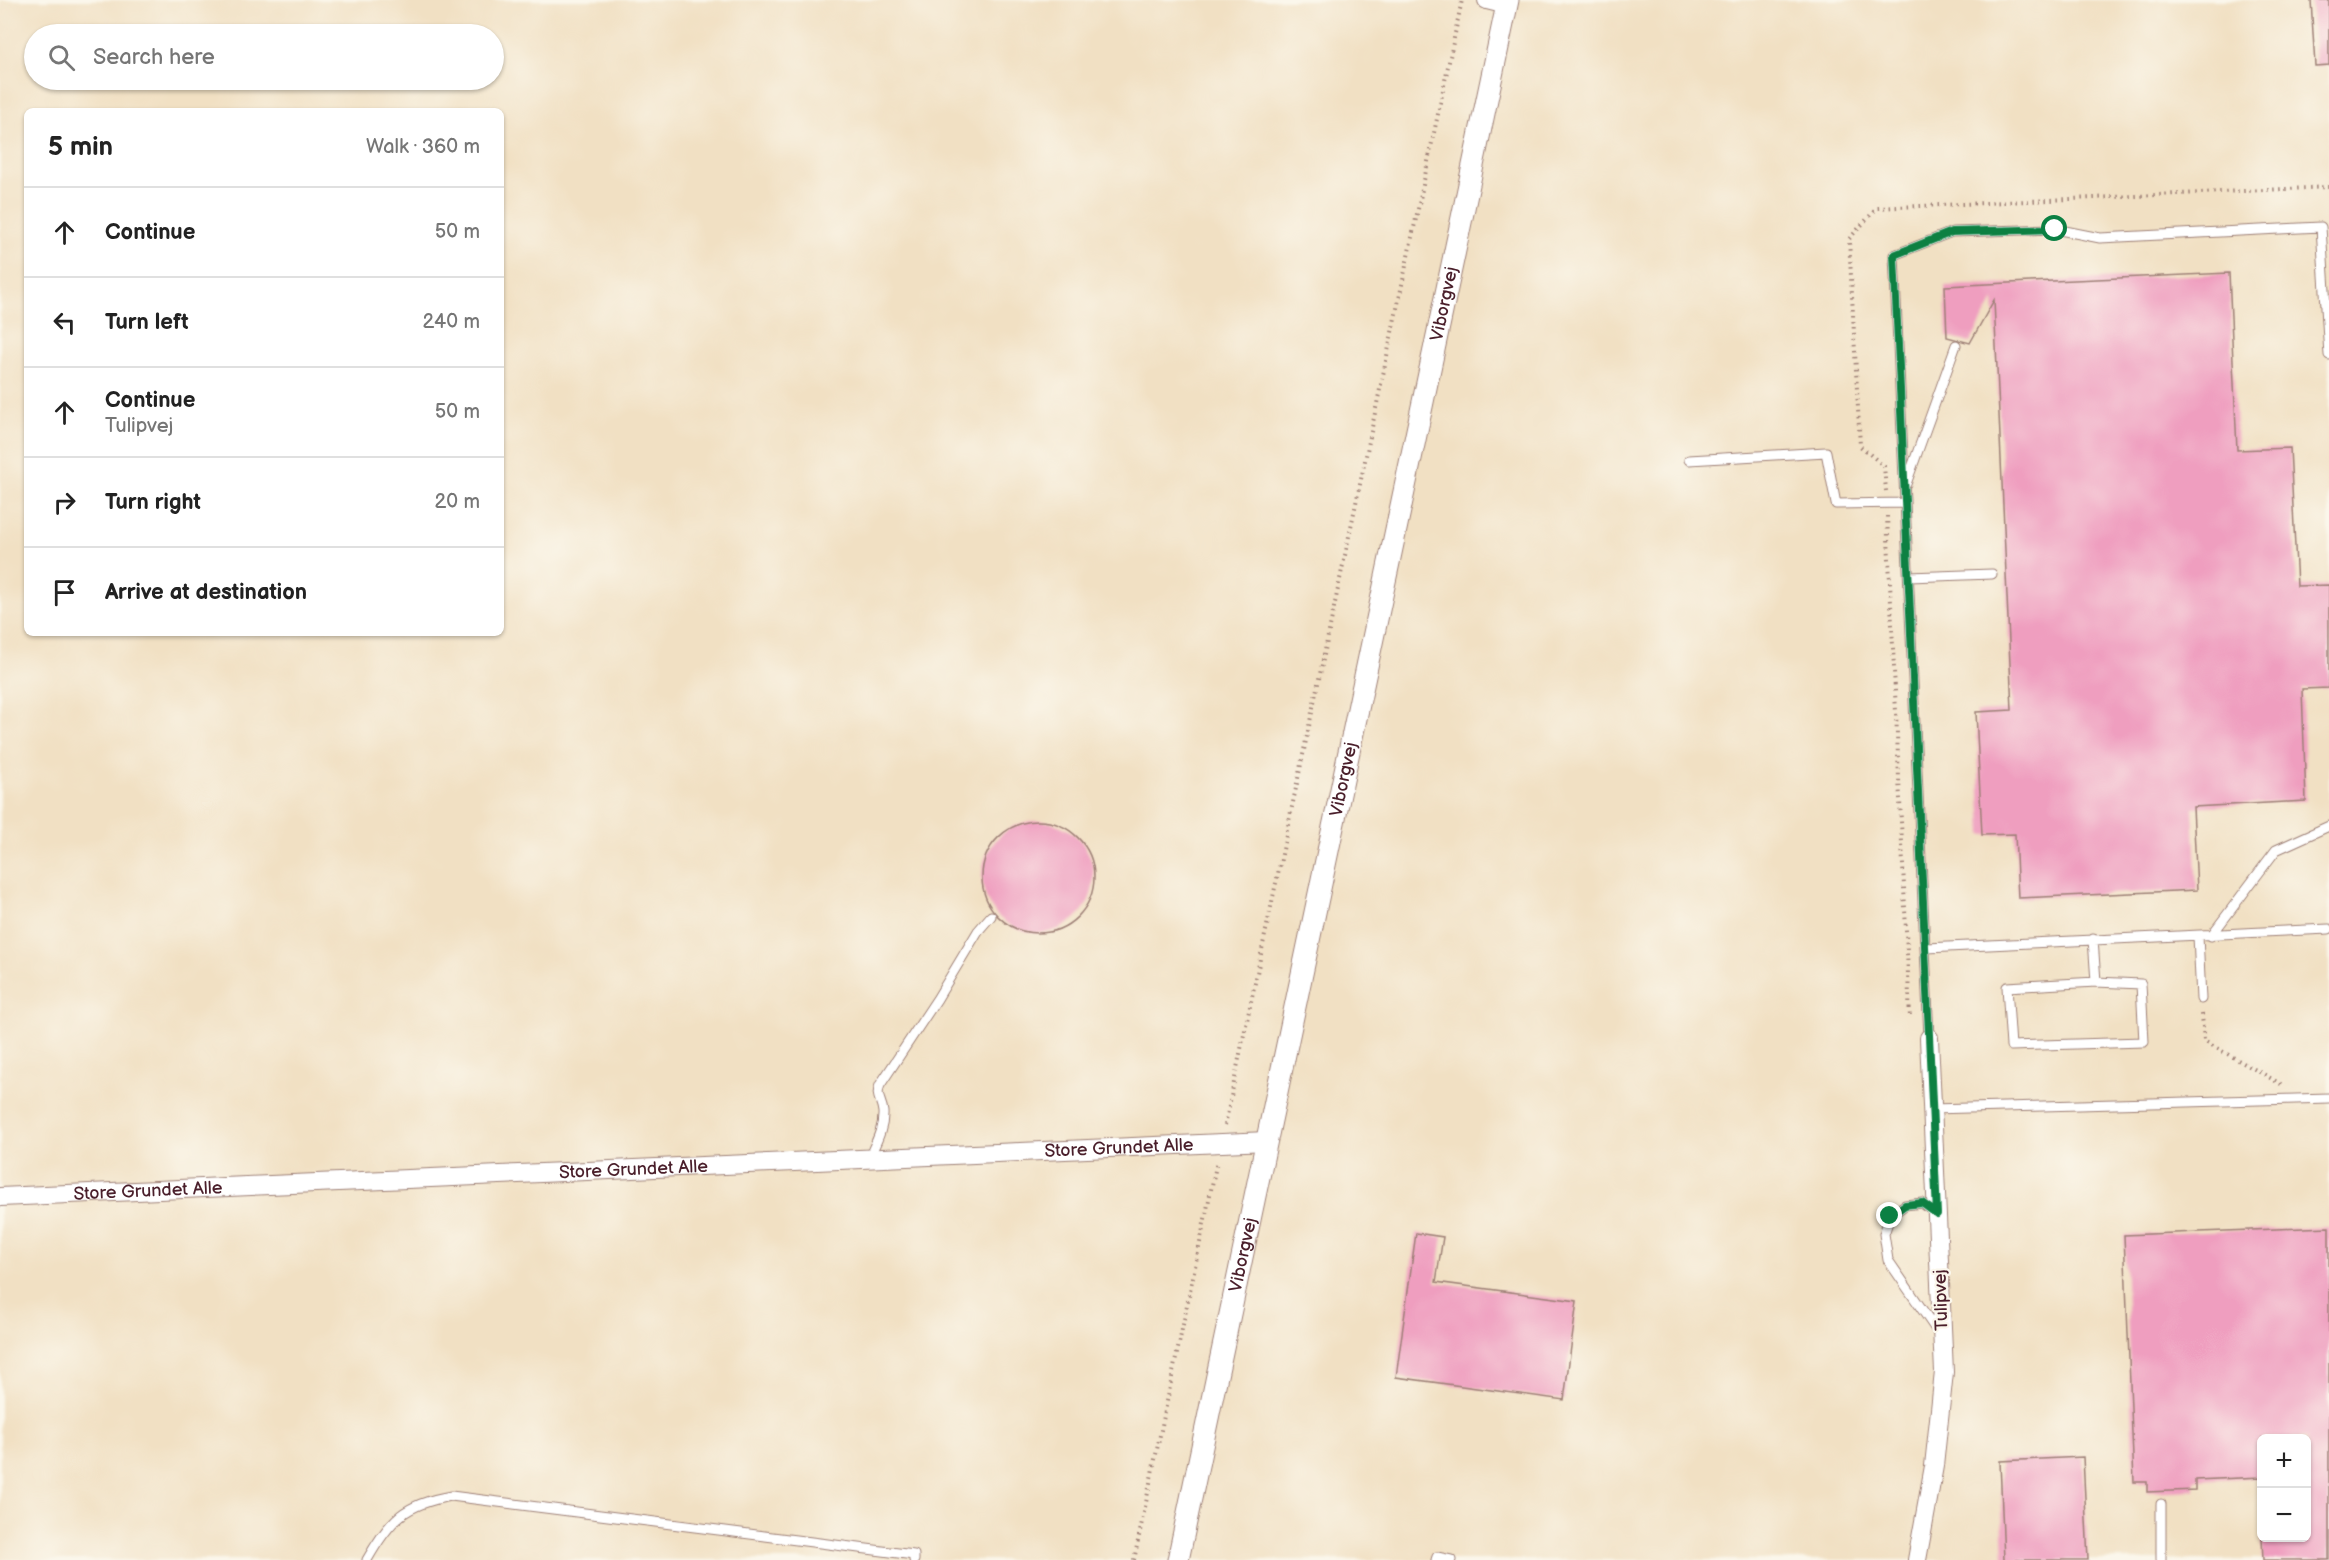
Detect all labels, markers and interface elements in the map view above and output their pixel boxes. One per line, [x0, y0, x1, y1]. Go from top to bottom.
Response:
search box [24, 24, 504, 90]
icon: search [45, 41, 78, 74]
text: Search here [93, 44, 215, 71]
text: 5 min [48, 132, 113, 163]
text: Walk · 360 m [366, 135, 480, 159]
route start [2041, 215, 2067, 241]
icon: ahead [48, 216, 81, 249]
text: Continue [105, 219, 195, 246]
text: 50 m [435, 220, 480, 244]
street label: Viborgvej [1426, 265, 1462, 343]
icon: left [48, 306, 81, 339]
text: Turn left [105, 309, 189, 336]
text: 240 m [423, 310, 480, 334]
text: Continue [105, 387, 195, 414]
icon: ahead [48, 396, 81, 429]
text: 50 m [435, 400, 480, 424]
text: Tulipvej [105, 414, 173, 438]
icon: right [48, 486, 81, 519]
text: Turn right [105, 489, 201, 516]
text: 20 m [435, 490, 480, 514]
icon: arrive [48, 576, 81, 609]
text: Arrive at destination [105, 579, 307, 606]
street label: Viborgvej [1325, 740, 1361, 818]
street label: Store Grundet Alle [1044, 1134, 1194, 1161]
street label: Store Grundet Alle [558, 1155, 709, 1183]
street label: Store Grundet Alle [73, 1177, 223, 1204]
route end [1876, 1202, 1902, 1228]
street label: Viborgvej [1224, 1216, 1261, 1294]
street label: Tulipvej [1929, 1269, 1953, 1331]
map controls [2257, 1434, 2311, 1542]
button: + [2257, 1434, 2311, 1488]
button: − [2257, 1488, 2311, 1542]

